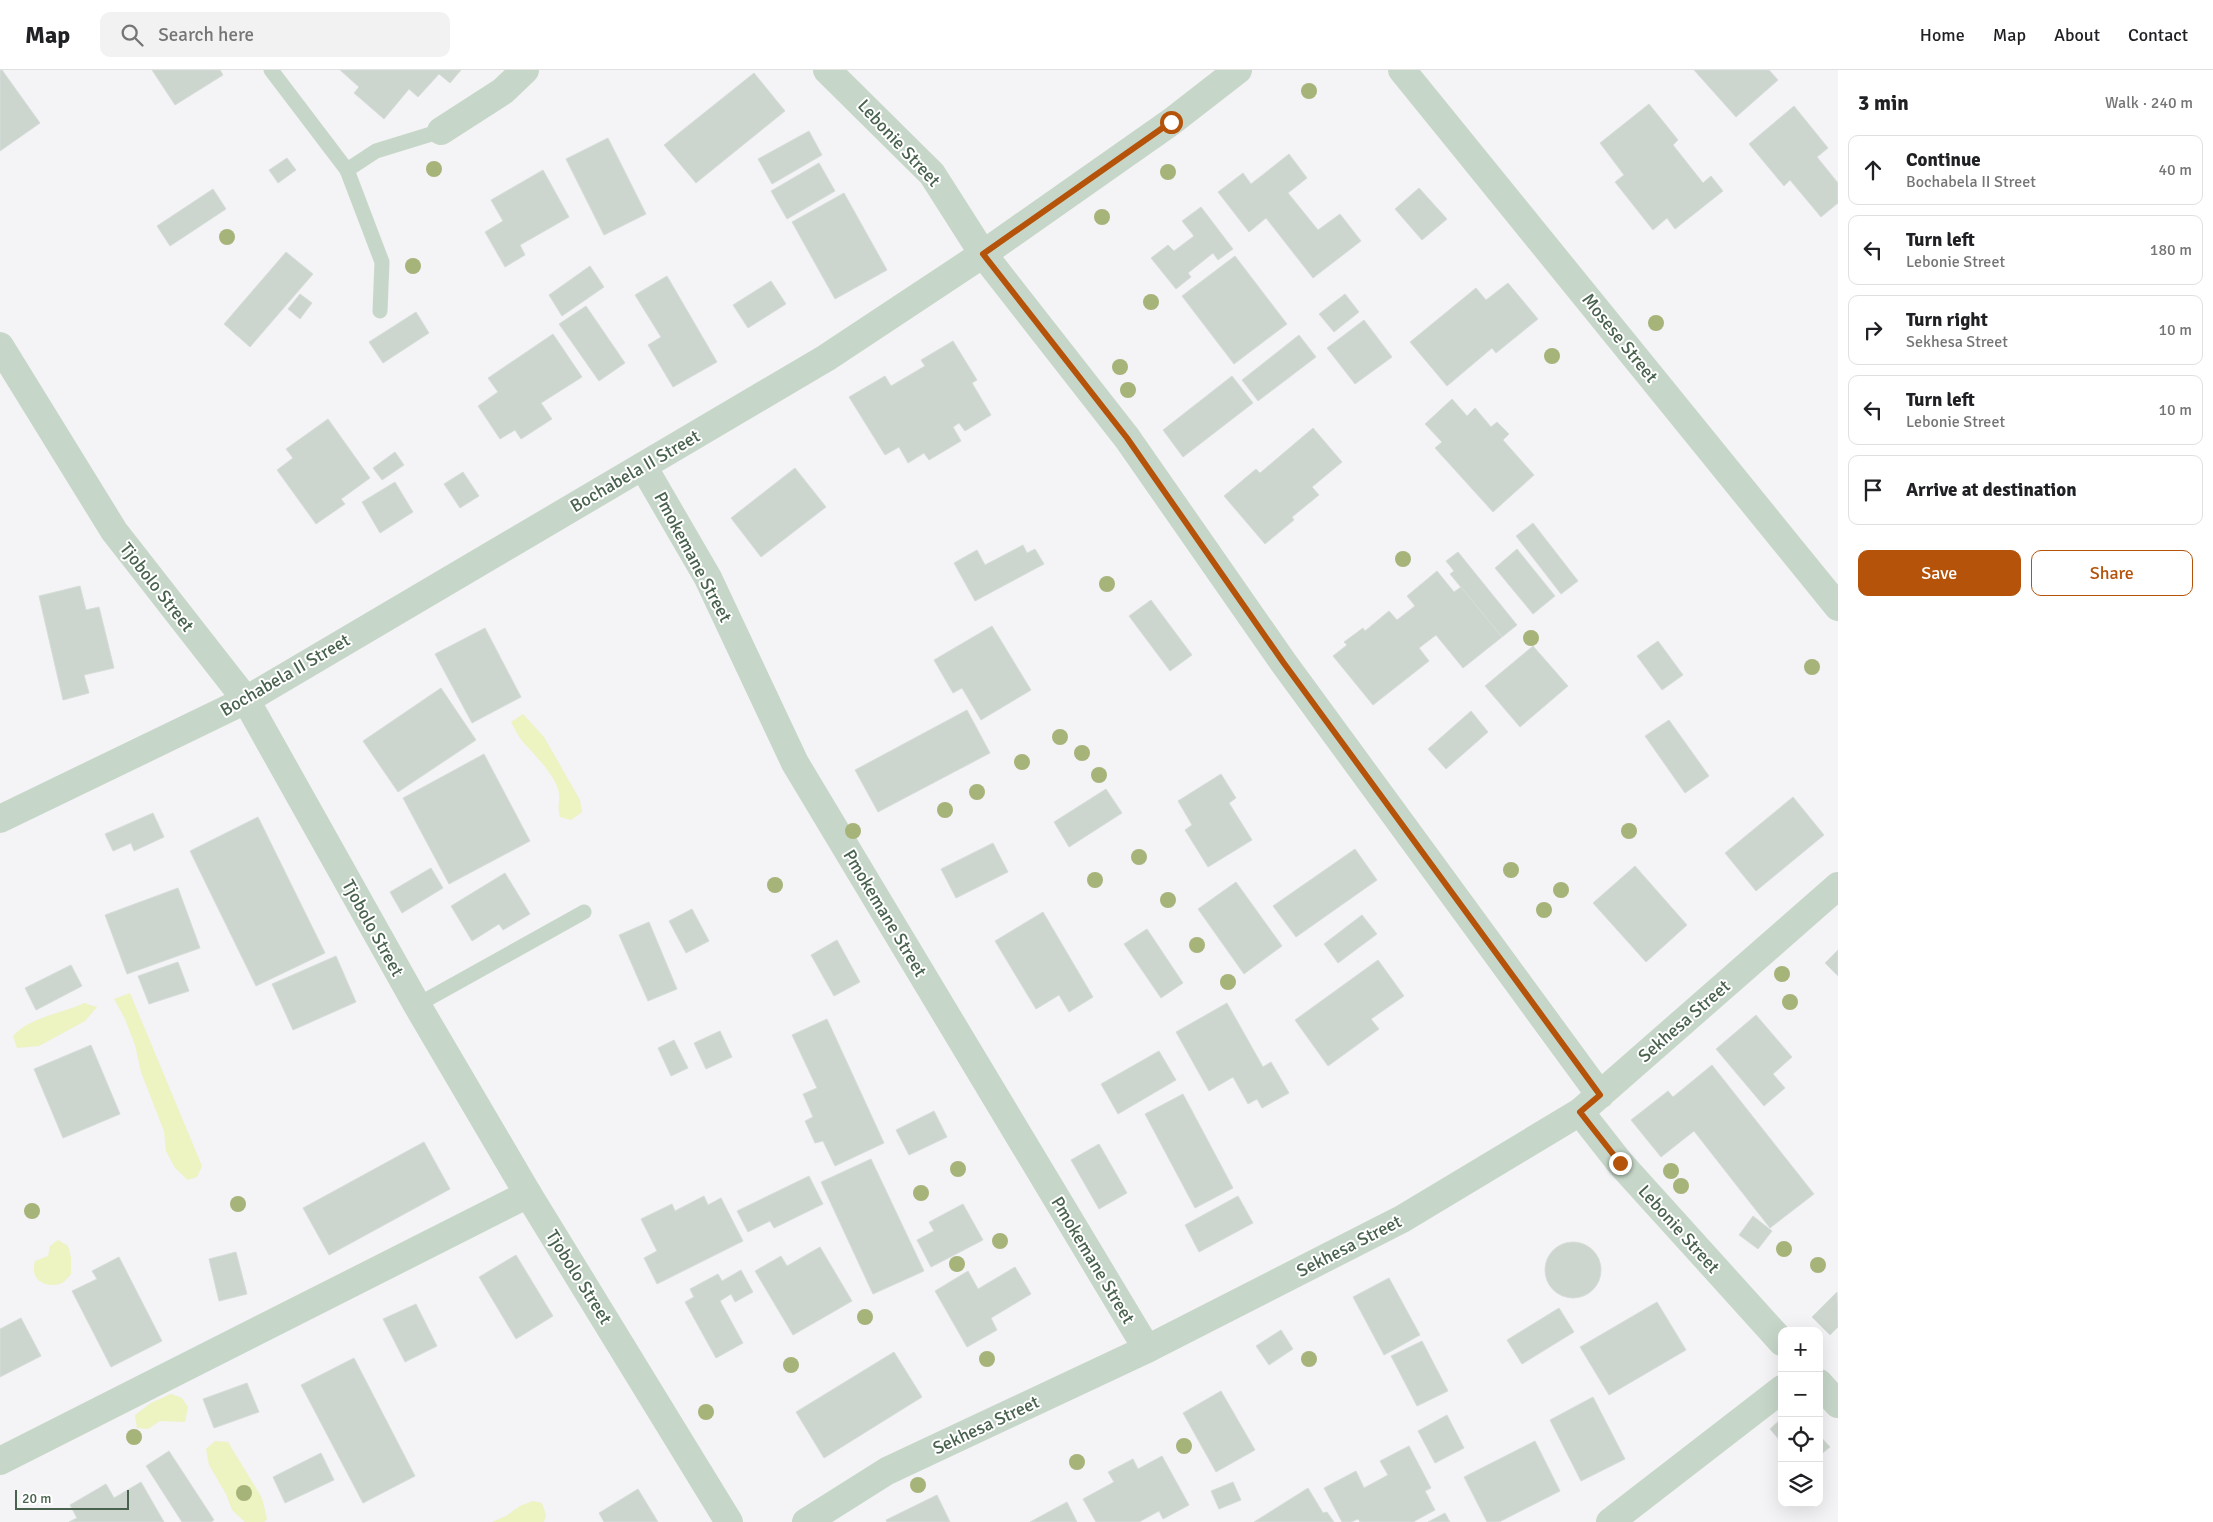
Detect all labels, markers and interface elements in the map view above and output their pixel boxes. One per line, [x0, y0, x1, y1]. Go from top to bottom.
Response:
search box [100, 12, 450, 57]
text: Map [25, 20, 70, 50]
icon: search [118, 21, 146, 49]
text: Search here [158, 23, 254, 47]
text: Home [1920, 24, 1965, 46]
text: Map [1993, 24, 2026, 46]
text: About [2054, 24, 2100, 46]
text: Contact [2128, 24, 2188, 46]
text: 3 min [1858, 90, 1909, 116]
text: Walk · 240 m [2105, 93, 2193, 113]
street label: Lebonie Street [853, 95, 945, 191]
route start [1160, 111, 1183, 134]
text: Continue [1906, 148, 1981, 172]
icon: ahead [1859, 156, 1887, 184]
text: 40 m [2158, 160, 2192, 180]
text: Bochabela II Street [1906, 172, 2036, 192]
text: Turn left [1906, 228, 1975, 252]
icon: left [1859, 236, 1887, 264]
text: 180 m [2150, 240, 2192, 260]
text: Lebonie Street [1906, 252, 2005, 272]
street label: Mosese Street [1577, 289, 1663, 387]
text: Turn right [1906, 308, 1988, 332]
icon: right [1859, 316, 1887, 344]
text: 10 m [2158, 320, 2192, 340]
text: Sekhesa Street [1906, 332, 2008, 352]
text: Turn left [1906, 388, 1975, 412]
icon: left [1859, 396, 1887, 424]
text: 10 m [2158, 400, 2192, 420]
text: Lebonie Street [1906, 412, 2005, 432]
street label: Bochabela II Street [566, 425, 704, 517]
icon: arrive [1859, 476, 1887, 504]
text: Arrive at destination [1906, 478, 2077, 502]
street label: Pmokemane Street [649, 488, 737, 626]
street label: Tjobolo Street [115, 538, 199, 636]
button: Save [1858, 550, 2021, 596]
button: Share [2031, 550, 2193, 596]
street label: Bochabela II Street [216, 629, 354, 721]
street label: Pmokemane Street [838, 845, 932, 981]
street label: Tjobolo Street [337, 876, 409, 980]
street label: Sekhesa Street [1633, 975, 1735, 1067]
route end [1609, 1152, 1632, 1175]
street label: Lebonie Street [1634, 1180, 1724, 1278]
street label: Pmokemane Street [1046, 1192, 1140, 1328]
street label: Sekhesa Street [1293, 1210, 1405, 1282]
street label: Tjobolo Street [541, 1226, 617, 1328]
map controls [1778, 1327, 1823, 1507]
button: + [1778, 1327, 1823, 1372]
button: − [1778, 1372, 1823, 1417]
street label: Sekhesa Street [929, 1391, 1043, 1459]
button: locate [1778, 1417, 1823, 1462]
button: layers [1778, 1462, 1823, 1507]
scale bar [15, 1487, 129, 1510]
text: 20 m [22, 1490, 51, 1507]

